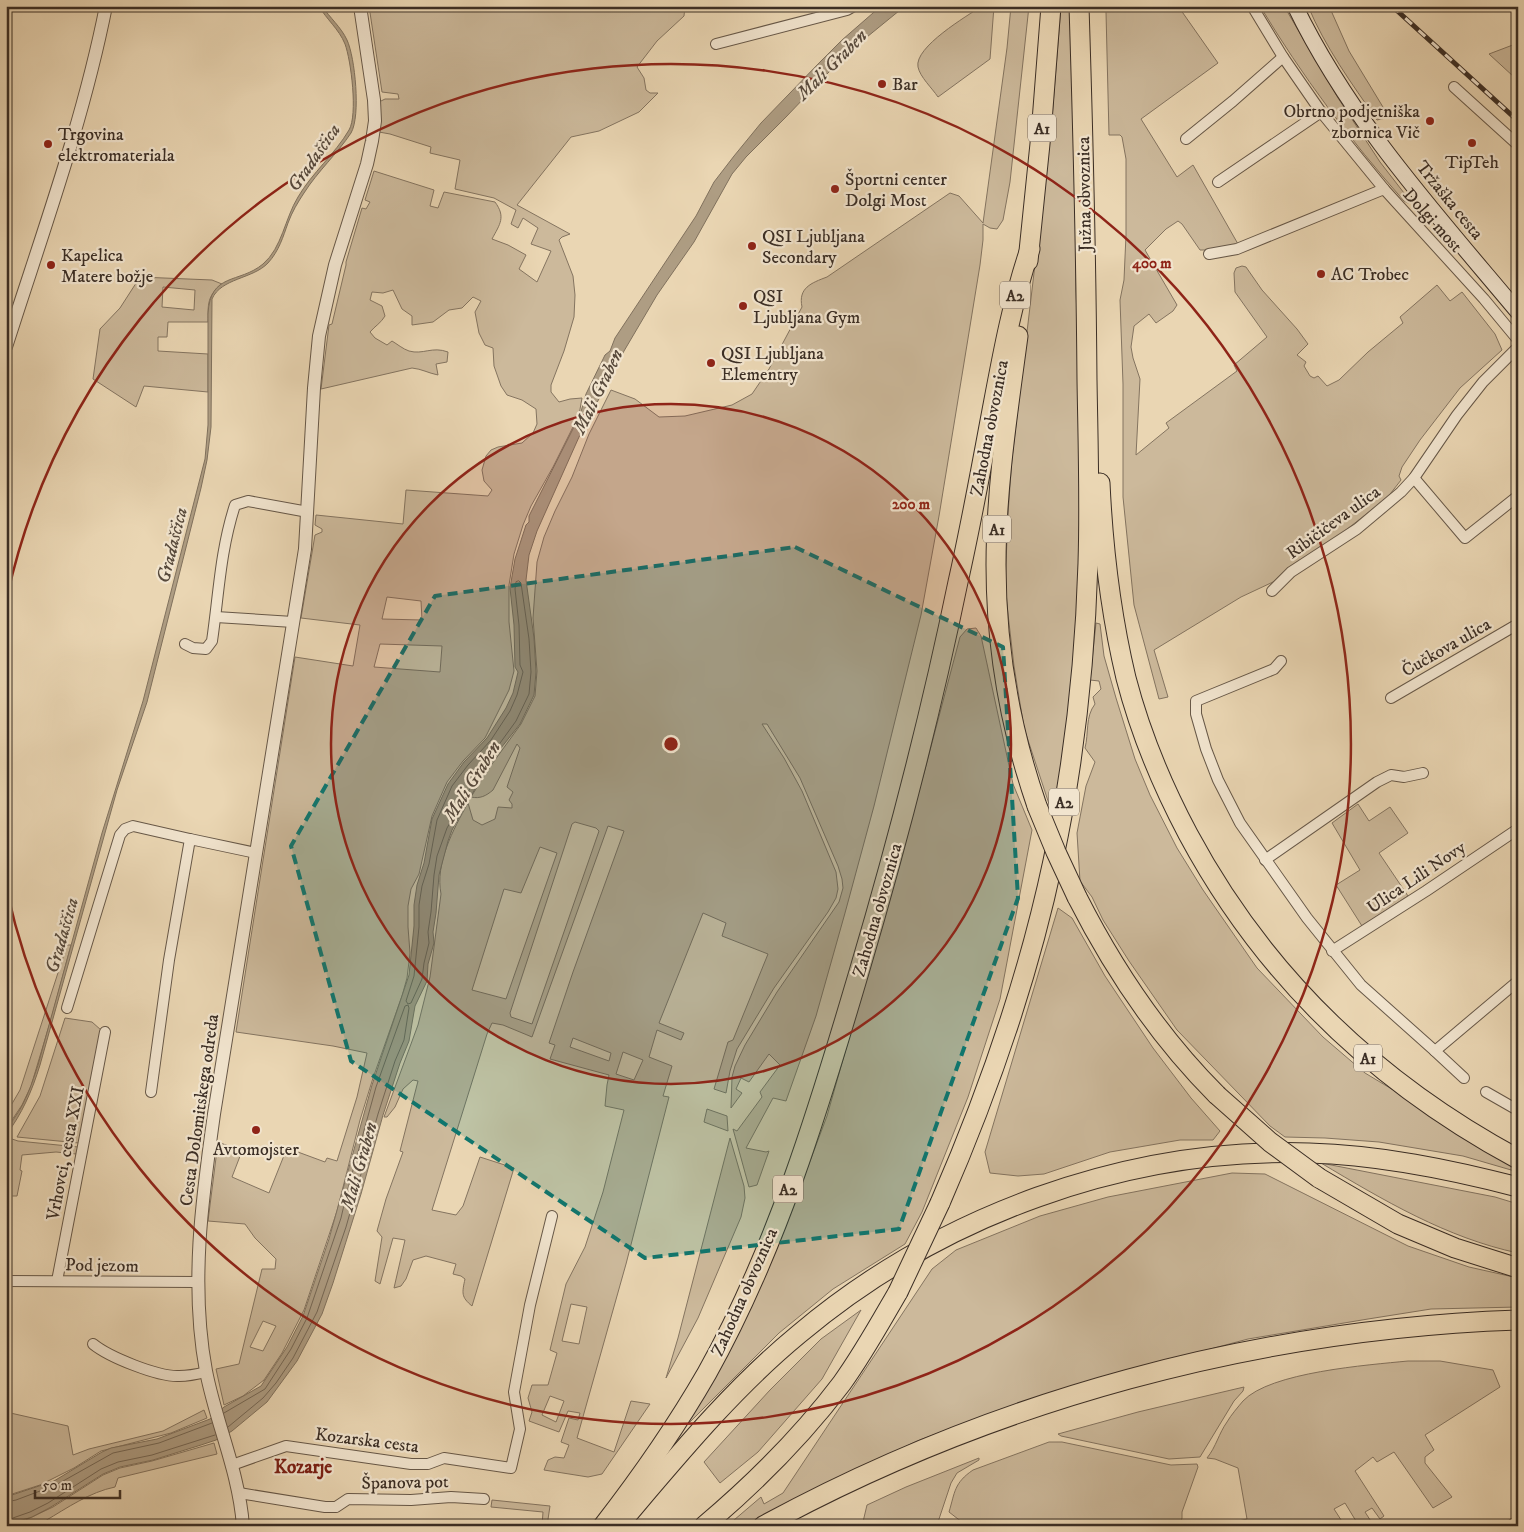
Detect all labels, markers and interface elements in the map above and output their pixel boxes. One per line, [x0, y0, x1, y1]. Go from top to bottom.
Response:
water label: Mali Graben [790, 25, 873, 107]
place label: Bar [892, 74, 918, 96]
marker: Bar [876, 78, 888, 90]
place label: Obrtno podjetniška zbornica Vič [1284, 101, 1420, 144]
road number: A1 [1028, 115, 1056, 142]
marker: Obrtno podjetniška zbornica Vič [1424, 115, 1436, 127]
water label: Gradaščica [283, 120, 346, 196]
place label: Trgovina elektromateriala [58, 124, 175, 167]
street label: Južna obvoznica [1073, 136, 1097, 254]
marker: TipTeh [1466, 137, 1478, 149]
marker: Trgovina elektromateriala [42, 138, 54, 150]
place label: TipTeh [1445, 152, 1500, 174]
street label: Tržaška cesta [1411, 157, 1488, 245]
place label: Športni center Dolgi Most [845, 168, 947, 212]
marker: Športni center Dolgi Most [829, 183, 841, 195]
street label: Dolgi most [1398, 184, 1467, 257]
place label: QSI Ljubljana Secondary [762, 226, 865, 269]
marker: QSI Ljubljana Secondary [746, 240, 758, 252]
place label: Kapelica Matere božje [61, 245, 153, 288]
text: 400 m [1131, 254, 1172, 273]
marker: Kapelica Matere božje [45, 259, 57, 271]
place label: AC Trobec [1331, 264, 1409, 286]
marker: AC Trobec [1315, 268, 1327, 280]
road number: A2 [1000, 282, 1030, 308]
place label: QSI Ljubljana Gym [753, 286, 860, 329]
marker: QSI Ljubljana Gym [737, 300, 749, 312]
place label: QSI Ljubljana Elementry [721, 343, 824, 386]
water label: Mali Graben [567, 345, 629, 439]
marker: QSI Ljubljana Elementry [705, 357, 717, 369]
street label: Zahodna obvoznica [966, 358, 1014, 498]
street label: Ribičičeva ulica [1282, 481, 1385, 564]
text: 200 m [892, 495, 931, 514]
water label: Gradaščica [152, 505, 193, 586]
road number: A1 [983, 516, 1011, 542]
street label: Čučkova ulica [1397, 612, 1495, 682]
centre of rings [662, 735, 680, 753]
water label: Mali Graben [437, 737, 506, 828]
road number: A2 [1049, 789, 1079, 816]
street label: Ulica Lili Novy [1363, 836, 1470, 919]
street label: Zahodna obvoznica [848, 840, 908, 980]
water label: Gradaščica [41, 895, 84, 976]
street label: Cesta Dolomitskega odreda [176, 1012, 224, 1208]
road number: A1 [1354, 1044, 1382, 1072]
street label: Vrhovci, cesta XXI [42, 1084, 90, 1223]
water label: Mali Graben [335, 1119, 383, 1215]
marker: Avtomojster [250, 1124, 262, 1136]
place label: Avtomojster [213, 1139, 299, 1161]
road number: A2 [773, 1176, 803, 1202]
street label: Zahodna obvoznica [707, 1224, 783, 1360]
street label: Pod jezom [65, 1254, 139, 1278]
street label: Kozarska cesta [314, 1424, 420, 1458]
district label: Kozarje [274, 1456, 332, 1480]
scale bar [35, 1467, 120, 1499]
street label: Španova pot [361, 1470, 449, 1495]
text: 50 m [42, 1476, 72, 1495]

